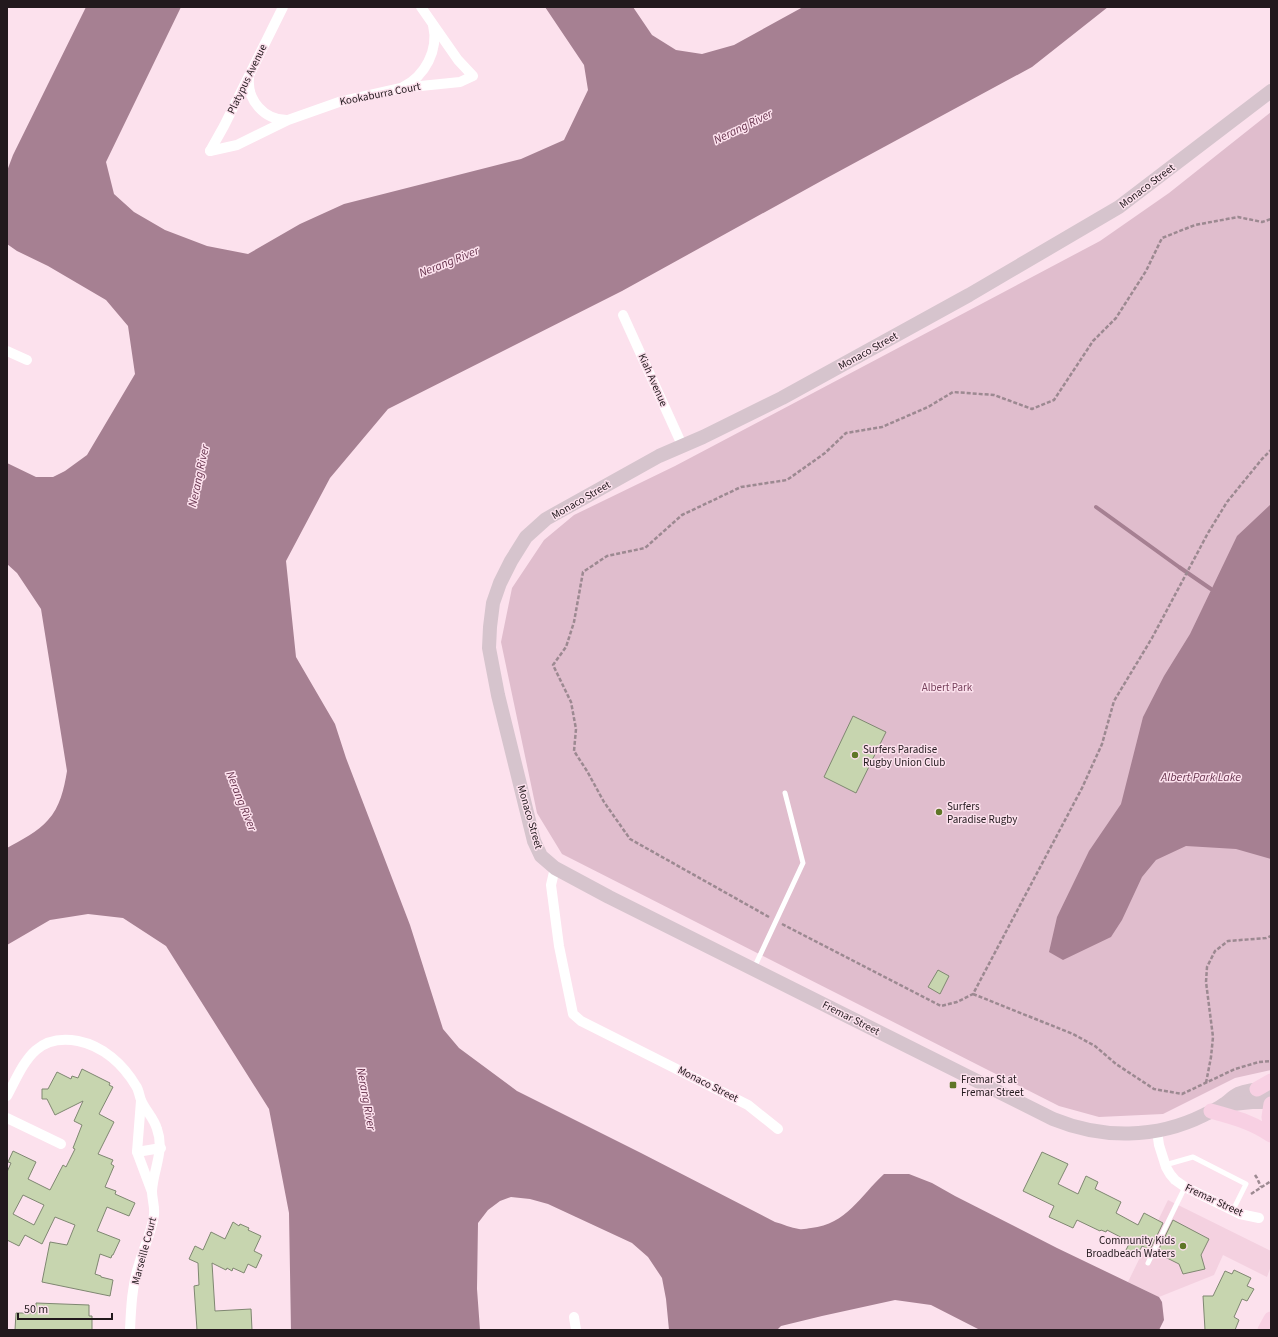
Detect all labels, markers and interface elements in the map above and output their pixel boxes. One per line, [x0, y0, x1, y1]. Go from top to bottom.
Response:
street label: Platypus Avenue [224, 41, 271, 116]
street label: Kookaburra Court [338, 79, 422, 109]
water label: Nerang River [711, 105, 776, 149]
street label: Monaco Street [1116, 160, 1178, 212]
water label: Nerang River [416, 242, 482, 282]
street label: Monaco Street [835, 328, 901, 374]
street label: Kiah Avenue [635, 351, 672, 409]
water label: Nerang River [184, 442, 214, 509]
street label: Monaco Street [549, 477, 614, 523]
park label: Albert Park [922, 680, 973, 695]
place label: Surfers Paradise Rugby Union Club [863, 742, 945, 770]
marker: Surfers Paradise Rugby Union Club [850, 750, 860, 760]
water label: Nerang River [221, 768, 261, 834]
water label: Albert Park Lake [1160, 769, 1241, 786]
street label: Monaco Street [514, 783, 546, 851]
place label: Surfers Paradise Rugby [947, 799, 1017, 827]
marker: Surfers Paradise Rugby [934, 807, 944, 817]
street label: Fremar Street [820, 997, 883, 1039]
street label: Monaco Street [675, 1062, 741, 1106]
water label: Nerang River [352, 1066, 380, 1133]
place label: Fremar St at Fremar Street [961, 1072, 1024, 1100]
marker: Fremar St at Fremar Street [948, 1080, 958, 1090]
street label: Fremar Street [1182, 1180, 1246, 1220]
street label: Marseille Court [128, 1215, 160, 1286]
place label: Community Kids Broadbeach Waters [1086, 1233, 1175, 1261]
marker: Community Kids Broadbeach Waters [1178, 1241, 1188, 1251]
scale bar [18, 1295, 112, 1321]
text: 50 m [24, 1301, 48, 1318]

